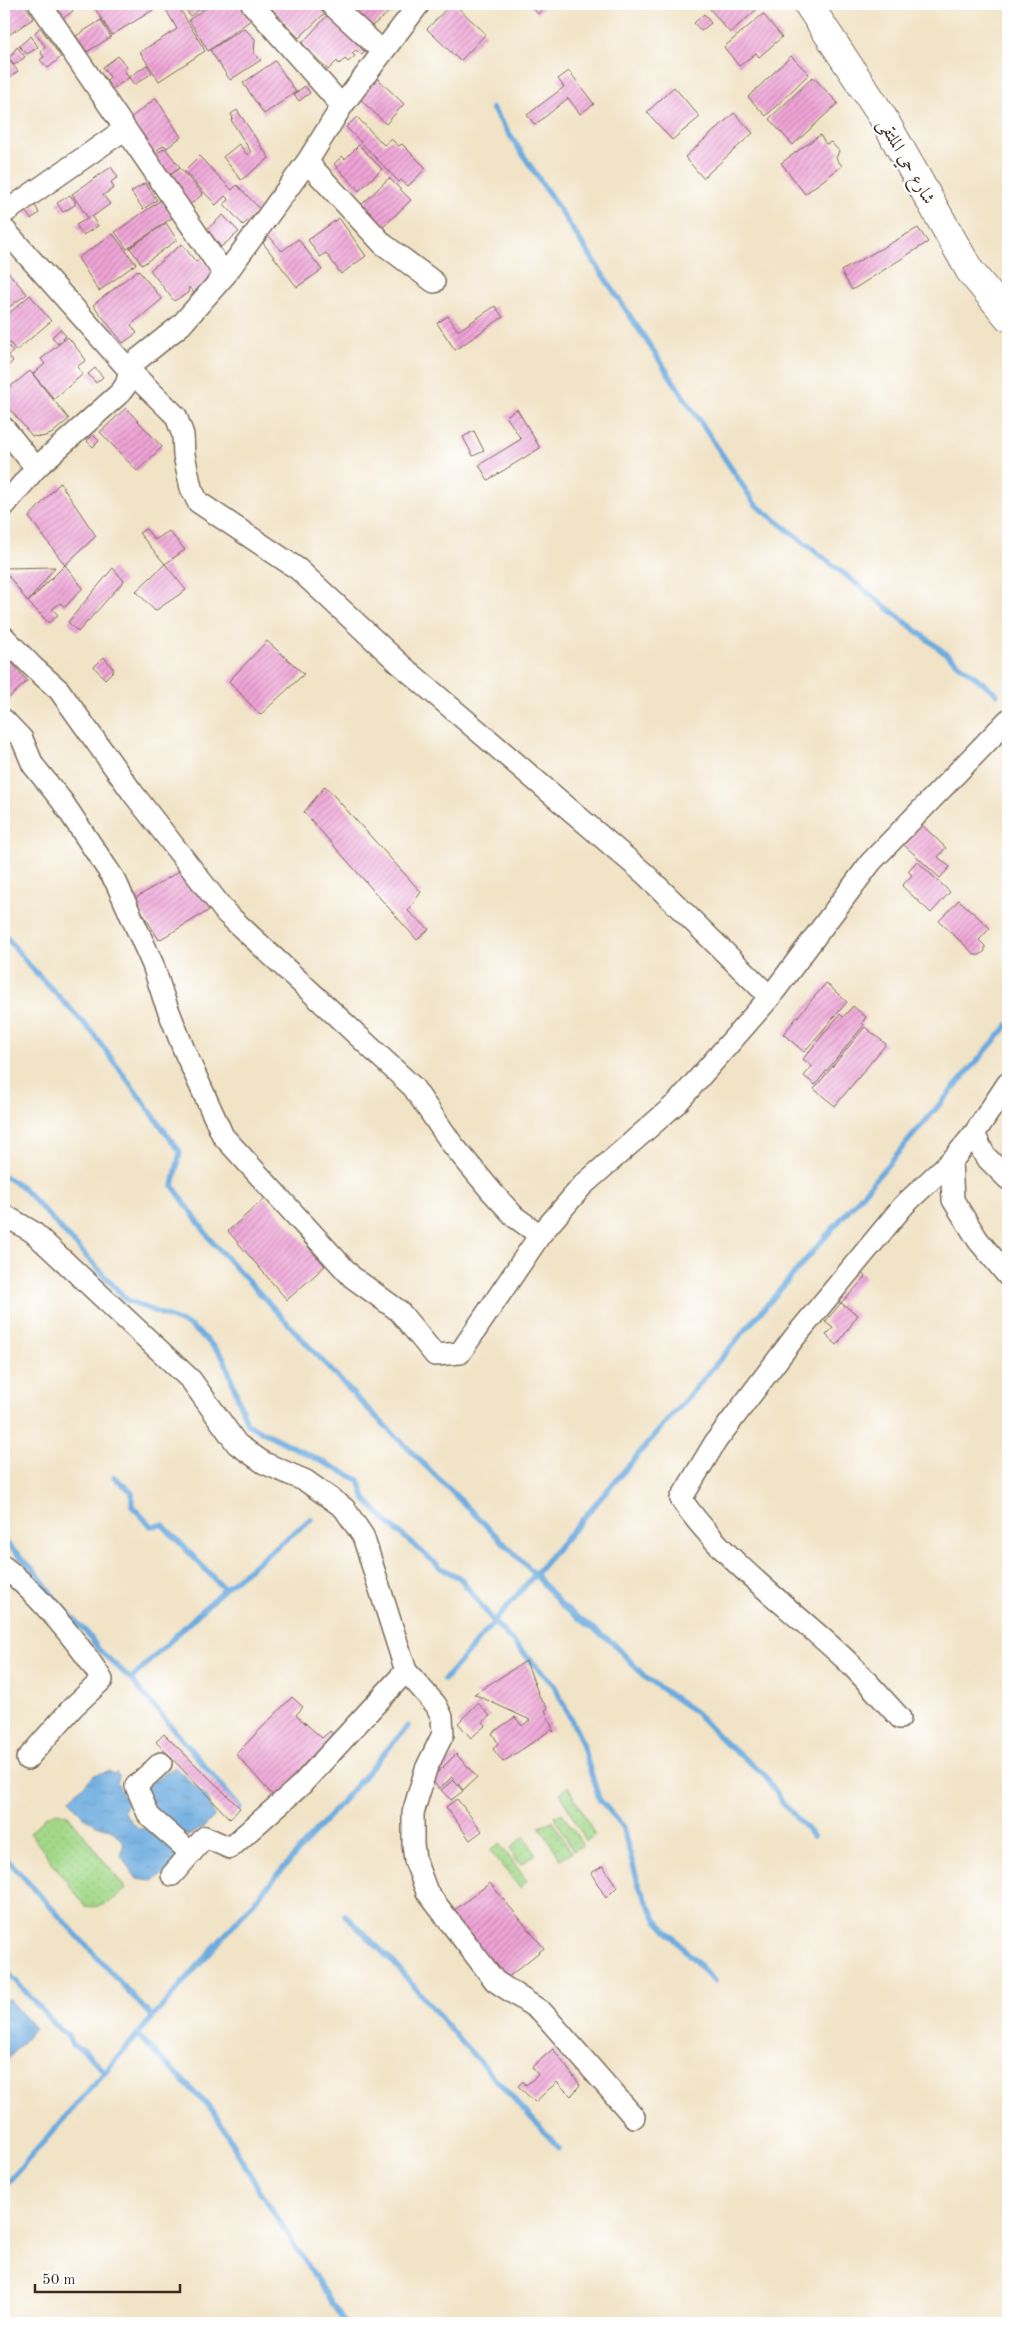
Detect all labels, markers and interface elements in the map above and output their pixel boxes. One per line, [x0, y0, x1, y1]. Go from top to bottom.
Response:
street label: شارع حي الملتقى [870, 116, 938, 210]
scale bar [35, 2262, 180, 2294]
text: 50 m [42, 2273, 76, 2288]

